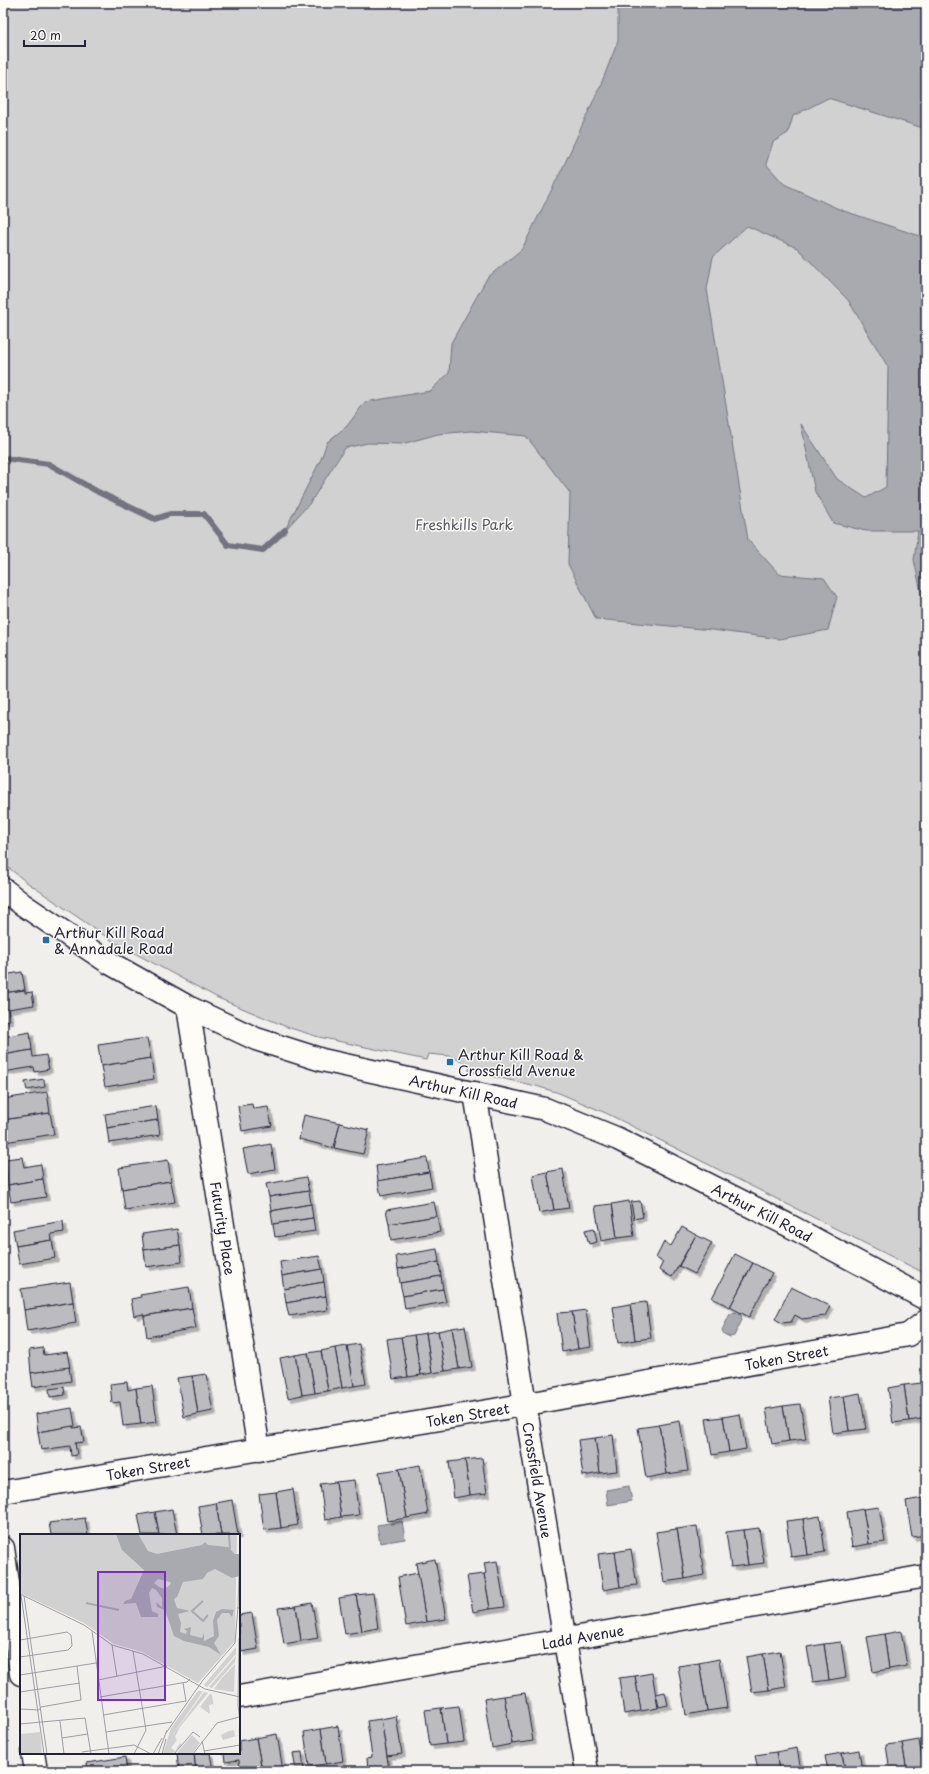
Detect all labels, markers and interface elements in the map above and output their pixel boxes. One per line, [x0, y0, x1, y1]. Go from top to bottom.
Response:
scale bar [24, 22, 85, 48]
text: 20 m [30, 26, 61, 44]
park label: Freshkills Park [415, 514, 514, 535]
place label: Arthur Kill Road & Annadale Road [54, 922, 173, 959]
marker: Arthur Kill Road & Annadale Road [41, 935, 51, 945]
place label: Arthur Kill Road & Crossfield Avenue [458, 1044, 584, 1081]
marker: Arthur Kill Road & Crossfield Avenue [445, 1057, 455, 1067]
street label: Arthur Kill Road [407, 1069, 520, 1113]
street label: Arthur Kill Road [708, 1178, 816, 1247]
street label: Futurity Place [206, 1180, 241, 1277]
street label: Token Street [743, 1339, 830, 1375]
street label: Token Street [424, 1397, 511, 1432]
street label: Crossfield Avenue [518, 1420, 558, 1540]
street label: Token Street [105, 1450, 192, 1485]
inset map [20, 1534, 240, 1754]
street label: Ladd Avenue [540, 1619, 626, 1654]

